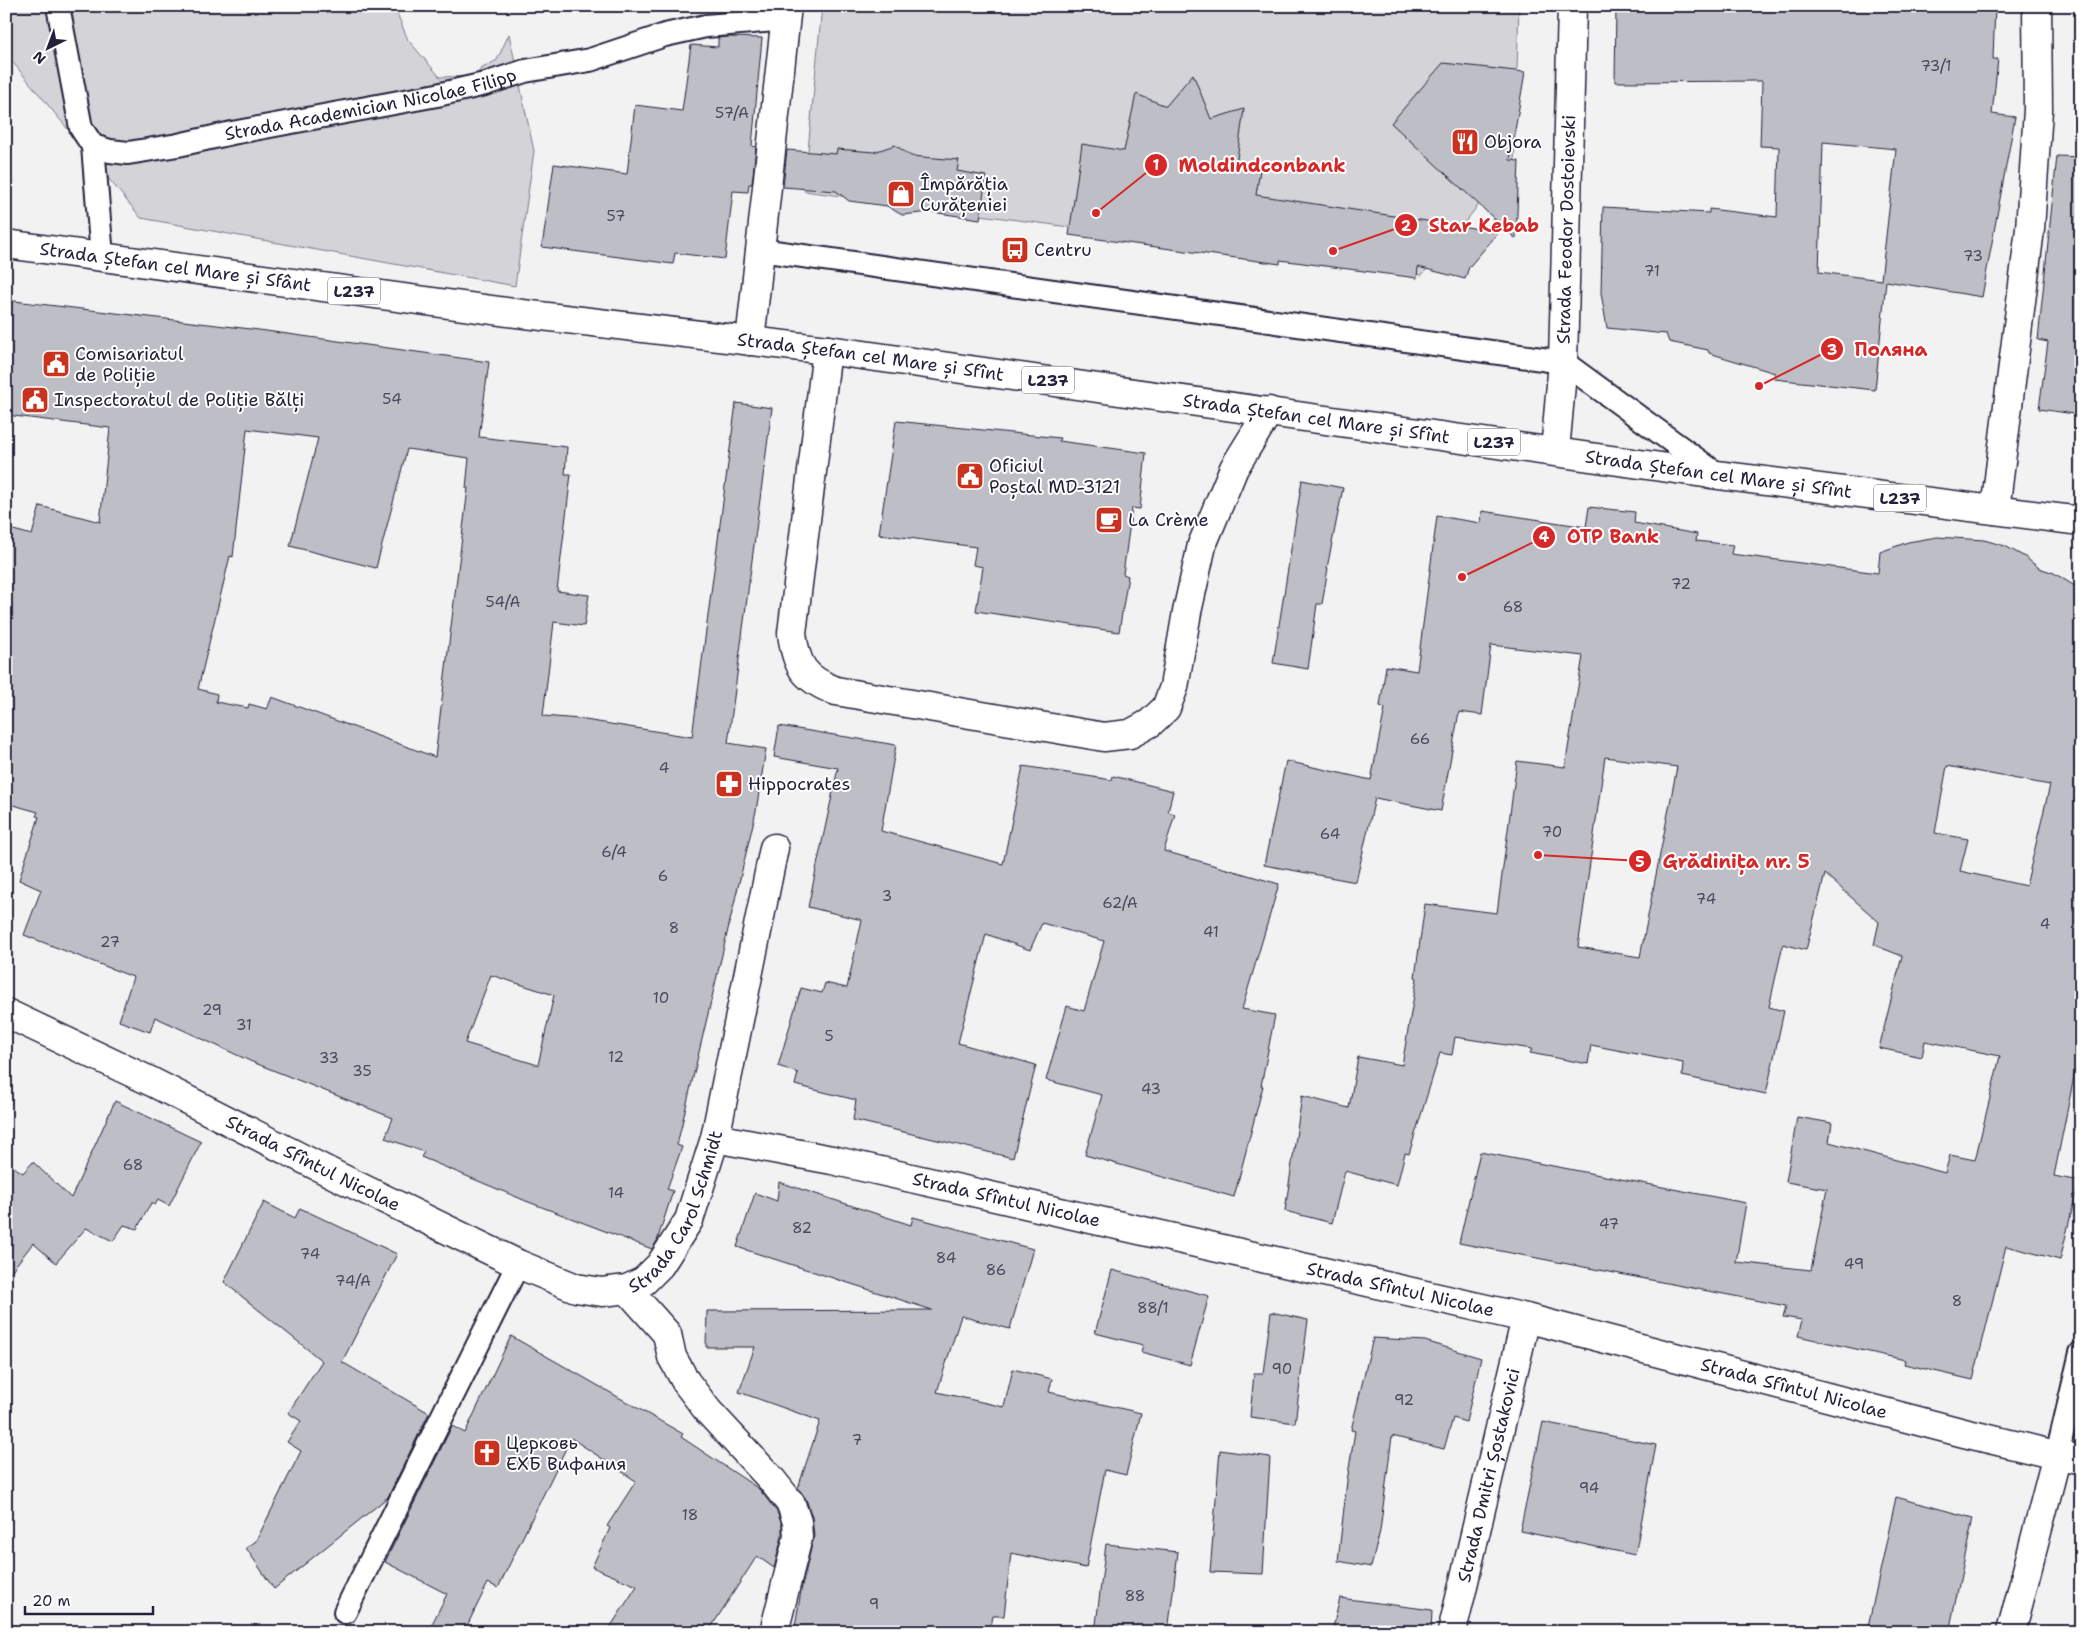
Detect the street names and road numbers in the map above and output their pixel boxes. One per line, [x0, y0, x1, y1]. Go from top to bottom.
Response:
street label: Strada Academician Nicolae Filipp [222, 63, 519, 146]
street label: Strada Fеodor Dostoievski [1551, 114, 1581, 344]
street label: Strada Ștefan cel Mare și Sfânt [38, 237, 313, 297]
road number: L237 [328, 278, 380, 304]
street label: Strada Ștefan cel Mare și Sfînt [736, 327, 1006, 387]
road number: L237 [1022, 366, 1074, 394]
street label: Strada Ștefan cel Mare și Sfînt [1182, 388, 1451, 449]
road number: L237 [1468, 428, 1520, 456]
street label: Strada Ștefan cel Mare și Sfînt [1584, 444, 1853, 504]
road number: L237 [1874, 484, 1926, 512]
street label: Strada Sfîntul Nicolae [222, 1110, 404, 1217]
street label: Strada Carol Schmidt [624, 1128, 728, 1299]
street label: Strada Sfîntul Nicolae [910, 1167, 1103, 1233]
street label: Strada Sfîntul Nicolae [1304, 1256, 1497, 1322]
street label: Strada Sfîntul Nicolae [1698, 1352, 1890, 1424]
street label: Strada Dmitri Șostakovici [1452, 1366, 1526, 1585]

